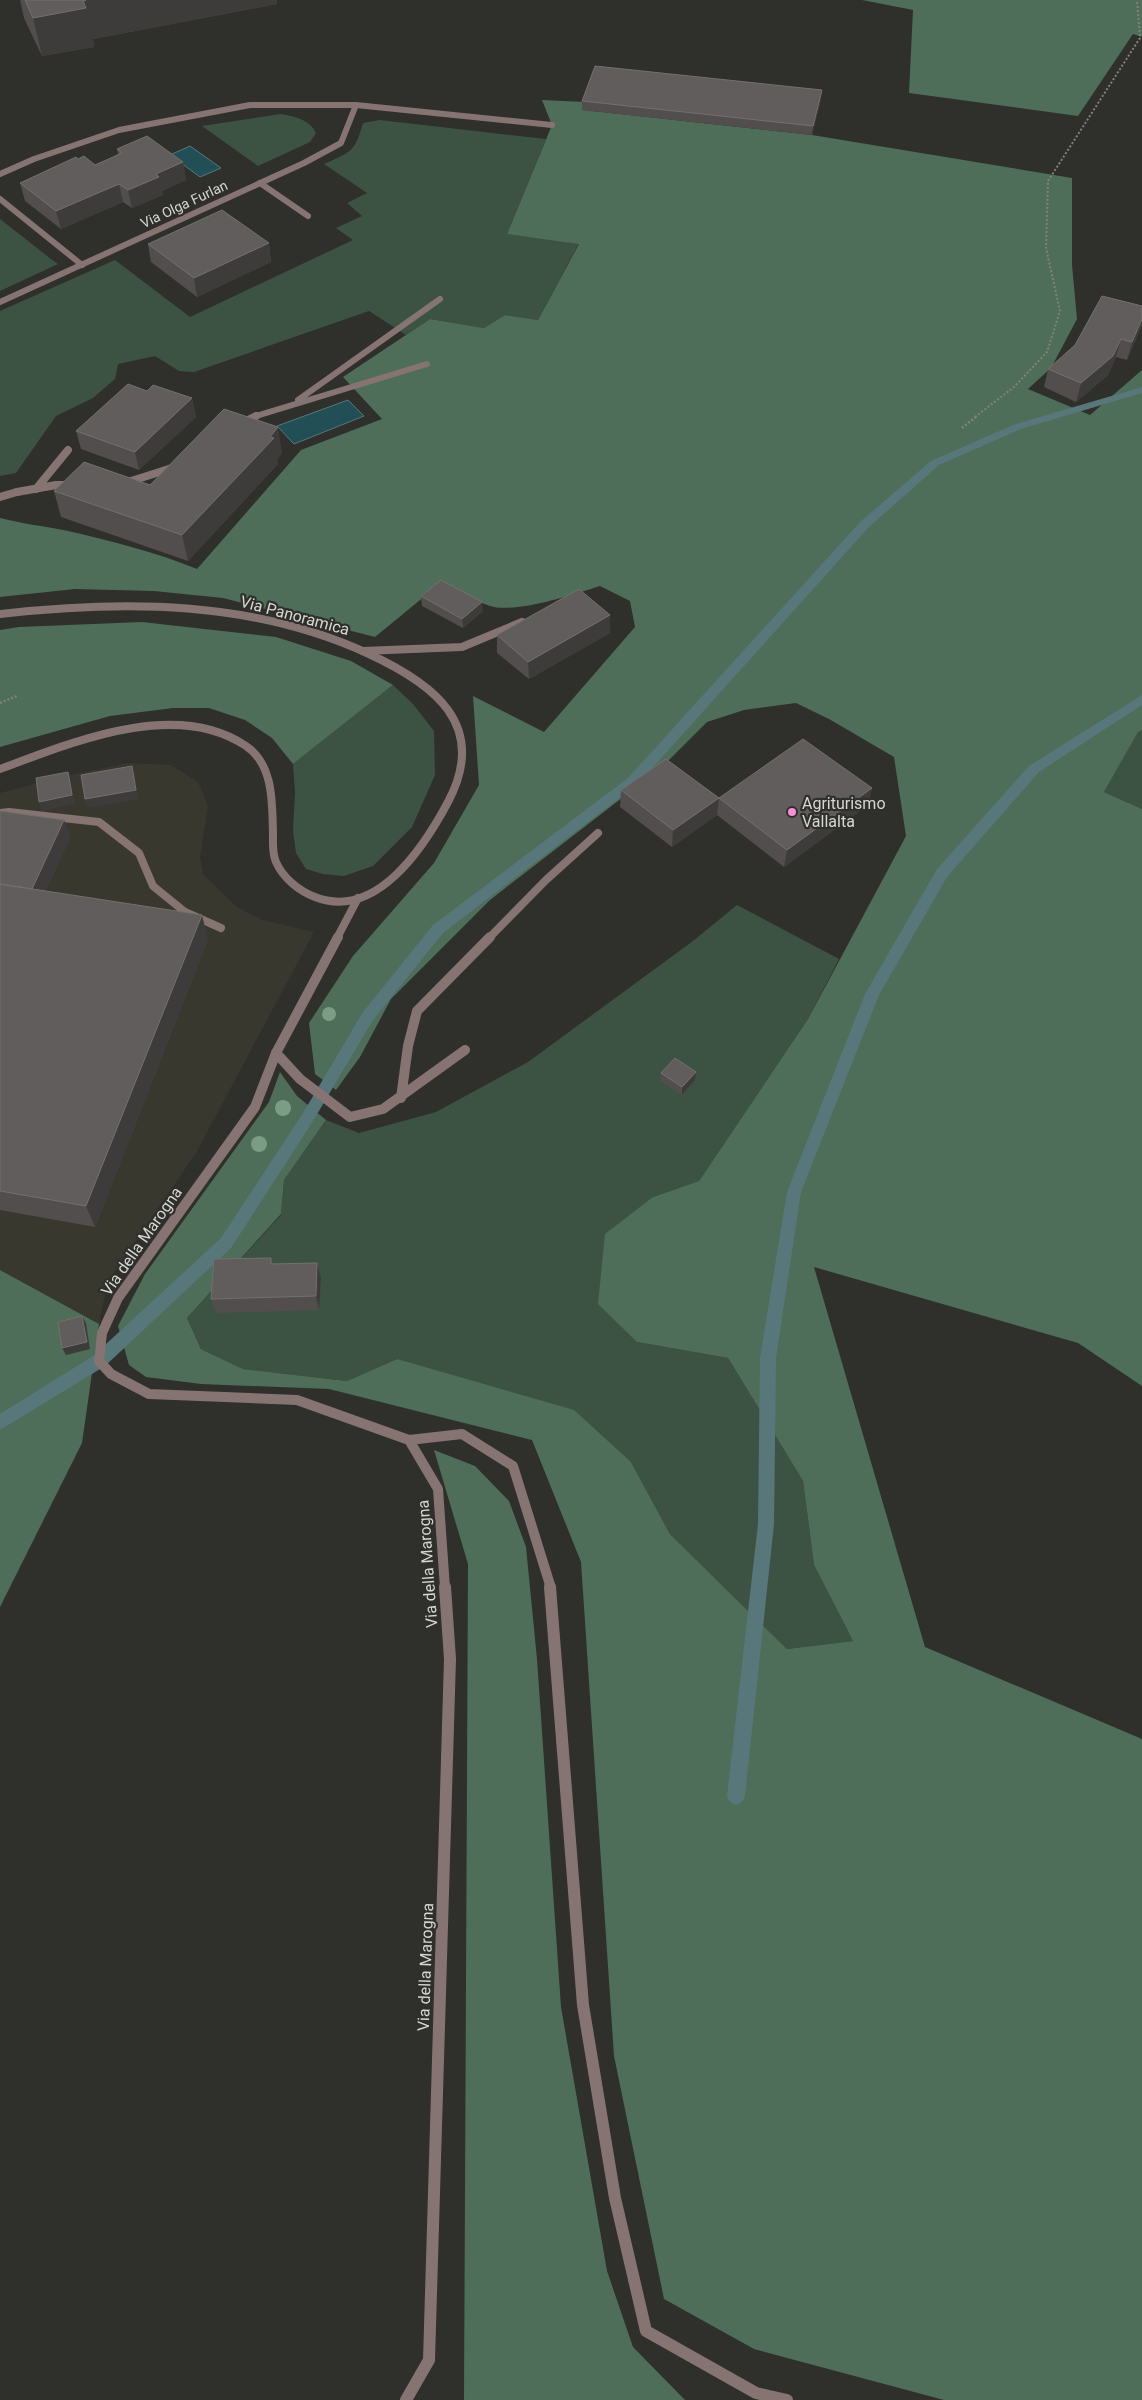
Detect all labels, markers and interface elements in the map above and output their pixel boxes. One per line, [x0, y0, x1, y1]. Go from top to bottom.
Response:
street label: Via Olga Furlan [138, 177, 230, 231]
street label: Via Panoramica [238, 592, 352, 639]
place label: Agriturismo Vallalta [802, 794, 886, 831]
marker: Agriturismo Vallalta [786, 806, 798, 818]
street label: Via della Marogna [97, 1183, 186, 1299]
street label: Via della Marogna [414, 1499, 441, 1629]
street label: Via della Marogna [414, 1903, 437, 2031]

